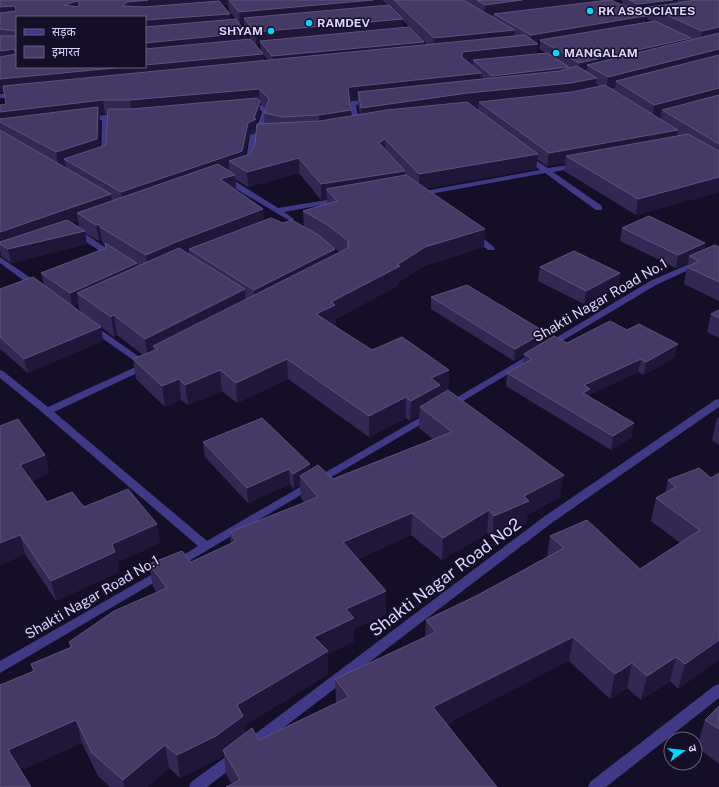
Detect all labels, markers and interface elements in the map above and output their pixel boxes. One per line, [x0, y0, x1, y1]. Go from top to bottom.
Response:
place label: RK ASSOCIATES [598, 4, 695, 18]
marker: RK ASSOCIATES [585, 6, 595, 16]
legend [16, 16, 146, 68]
place label: RAMDEV [317, 16, 370, 30]
marker: RAMDEV [304, 18, 314, 28]
place label: SHYAM [219, 24, 263, 38]
text: सड़क [52, 25, 77, 39]
marker: SHYAM [266, 26, 276, 36]
text: इमारत [52, 45, 81, 59]
place label: MANGALAM [564, 46, 638, 60]
marker: MANGALAM [551, 48, 561, 58]
street label: Shakti Nagar Road No.1 [530, 255, 670, 345]
street label: Shakti Nagar Road No2 [365, 514, 525, 640]
street label: Shakti Nagar Road No.1 [22, 552, 162, 642]
north arrow [663, 731, 703, 771]
text: उ [686, 744, 699, 754]

